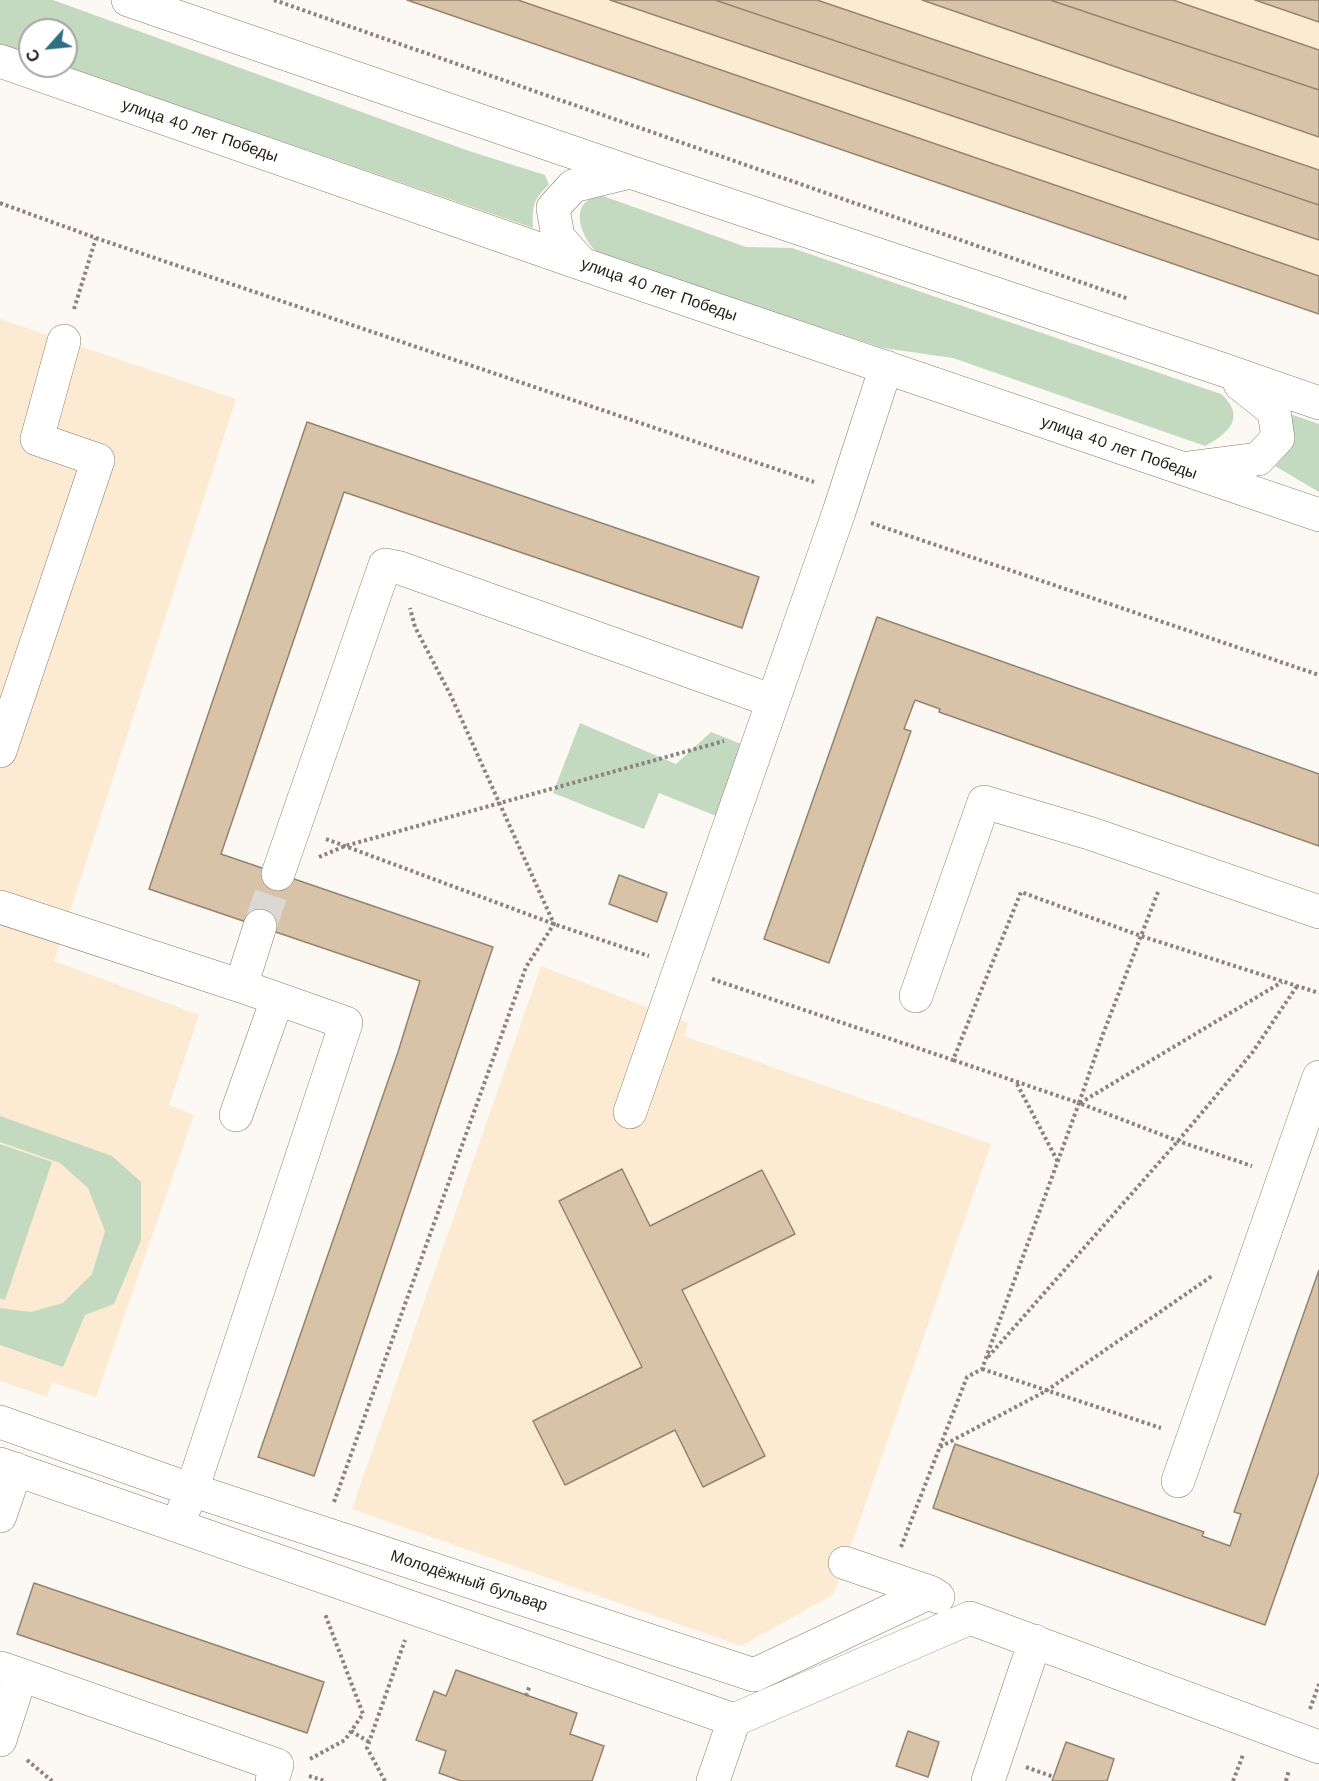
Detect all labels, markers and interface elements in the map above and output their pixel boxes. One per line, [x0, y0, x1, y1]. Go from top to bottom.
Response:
north arrow [18, 18, 78, 78]
text: С [22, 46, 44, 65]
street label: улица 40 лет Победы [119, 95, 281, 167]
street label: улица 40 лет Победы [578, 254, 740, 326]
street label: улица 40 лет Победы [1038, 412, 1200, 484]
street label: Молодёжный бульвар [388, 1547, 550, 1615]

